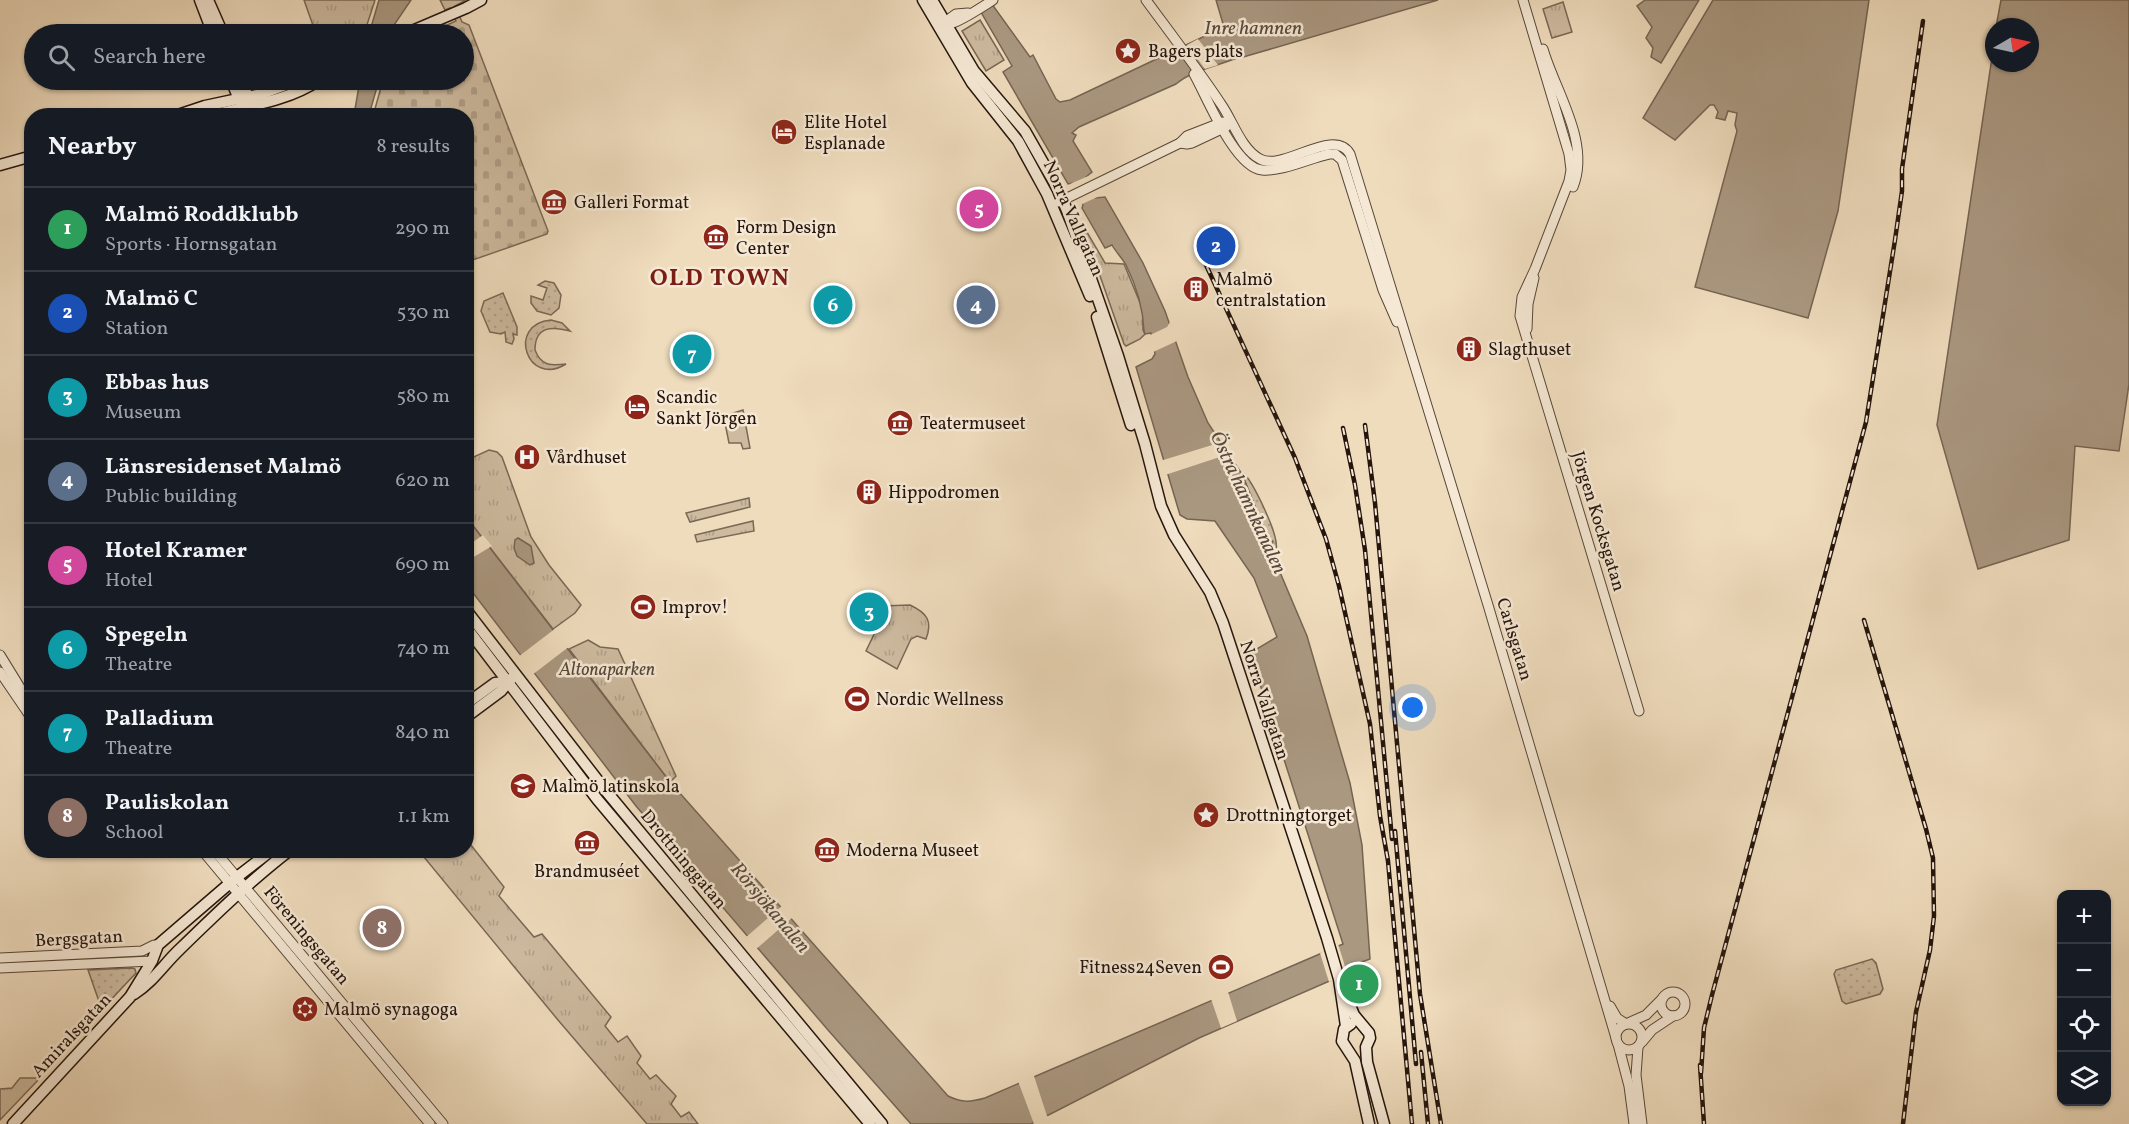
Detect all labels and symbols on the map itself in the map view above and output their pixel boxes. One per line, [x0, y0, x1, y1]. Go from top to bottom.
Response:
water label: Inre hamnen [1204, 15, 1302, 43]
north arrow [1985, 18, 2039, 72]
place icon: Bagers plats [1113, 36, 1143, 66]
place label: Bagers plats [1148, 40, 1243, 65]
place label: Elite Hotel Esplanade [804, 111, 887, 157]
hotel icon: Elite Hotel Esplanade [769, 117, 799, 147]
street label: Norra Vallgatan [1036, 157, 1109, 281]
pin: 5 [960, 186, 998, 232]
museum icon: Galleri Format [539, 187, 569, 217]
place label: Galleri Format [574, 191, 689, 216]
place label: Form Design Center [736, 216, 837, 262]
museum icon: Form Design Center [701, 222, 731, 252]
pin: 2 [1196, 224, 1236, 268]
district label: OLD TOWN [650, 262, 790, 296]
place label: Malmö centralstation [1216, 268, 1327, 314]
building icon: Malmö centralstation [1181, 274, 1211, 304]
pin: 6 [814, 282, 852, 328]
pin: 4 [956, 282, 996, 328]
pin: 7 [672, 332, 712, 376]
building icon: Slagthuset [1454, 334, 1484, 364]
place label: Slagthuset [1488, 338, 1571, 363]
place label: Scandic Sankt Jörgen [656, 386, 757, 432]
hotel icon: Scandic Sankt Jörgen [622, 392, 652, 422]
museum icon: Teatermuseet [885, 408, 915, 438]
place label: Teatermuseet [920, 412, 1026, 437]
water label: Östra hamnkanalen [1202, 427, 1293, 579]
hospital icon: Vårdhuset [512, 442, 542, 472]
place label: Vårdhuset [546, 446, 627, 471]
street label: Jörgen Kocksgatan [1564, 448, 1631, 595]
building icon: Hippodromen [854, 477, 884, 507]
place label: Hippodromen [888, 481, 1000, 506]
pin: 3 [850, 590, 888, 634]
sports icon: Improv! [628, 592, 658, 622]
street label: Carlsgatan [1489, 595, 1538, 684]
place label: Improv! [662, 596, 728, 621]
street label: Norra Vallgatan [1232, 637, 1295, 764]
park label: Altonaparken [558, 658, 655, 683]
sports icon: Nordic Wellness [842, 684, 872, 714]
place label: Nordic Wellness [876, 688, 1004, 713]
your location [1398, 693, 1427, 722]
school or university icon: Malmö latinskola [508, 771, 538, 801]
place label: Malmö latinskola [542, 775, 680, 800]
place icon: Drottningtorget [1191, 800, 1221, 830]
place label: Drottningtorget [1226, 804, 1352, 829]
street label: Drottninggatan [634, 805, 732, 915]
museum icon: Brandmuséet [572, 828, 602, 858]
museum icon: Moderna Museet [812, 835, 842, 865]
place label: Moderna Museet [846, 839, 979, 864]
water label: Rörsjökanalen [723, 857, 816, 960]
place label: Brandmuséet [534, 860, 640, 885]
street label: Föreningsgatan [257, 881, 355, 991]
pin: 8 [362, 906, 401, 950]
street label: Bergsgatan [34, 925, 124, 954]
sports icon: Fitness24Seven [1206, 952, 1236, 982]
place label: Fitness24Seven [1079, 956, 1202, 981]
pin: 1 [1340, 962, 1378, 1006]
street label: Amiralsgatan [26, 988, 118, 1084]
synagogue icon: Malmö synagoga [290, 994, 320, 1024]
place label: Malmö synagoga [324, 998, 458, 1023]

